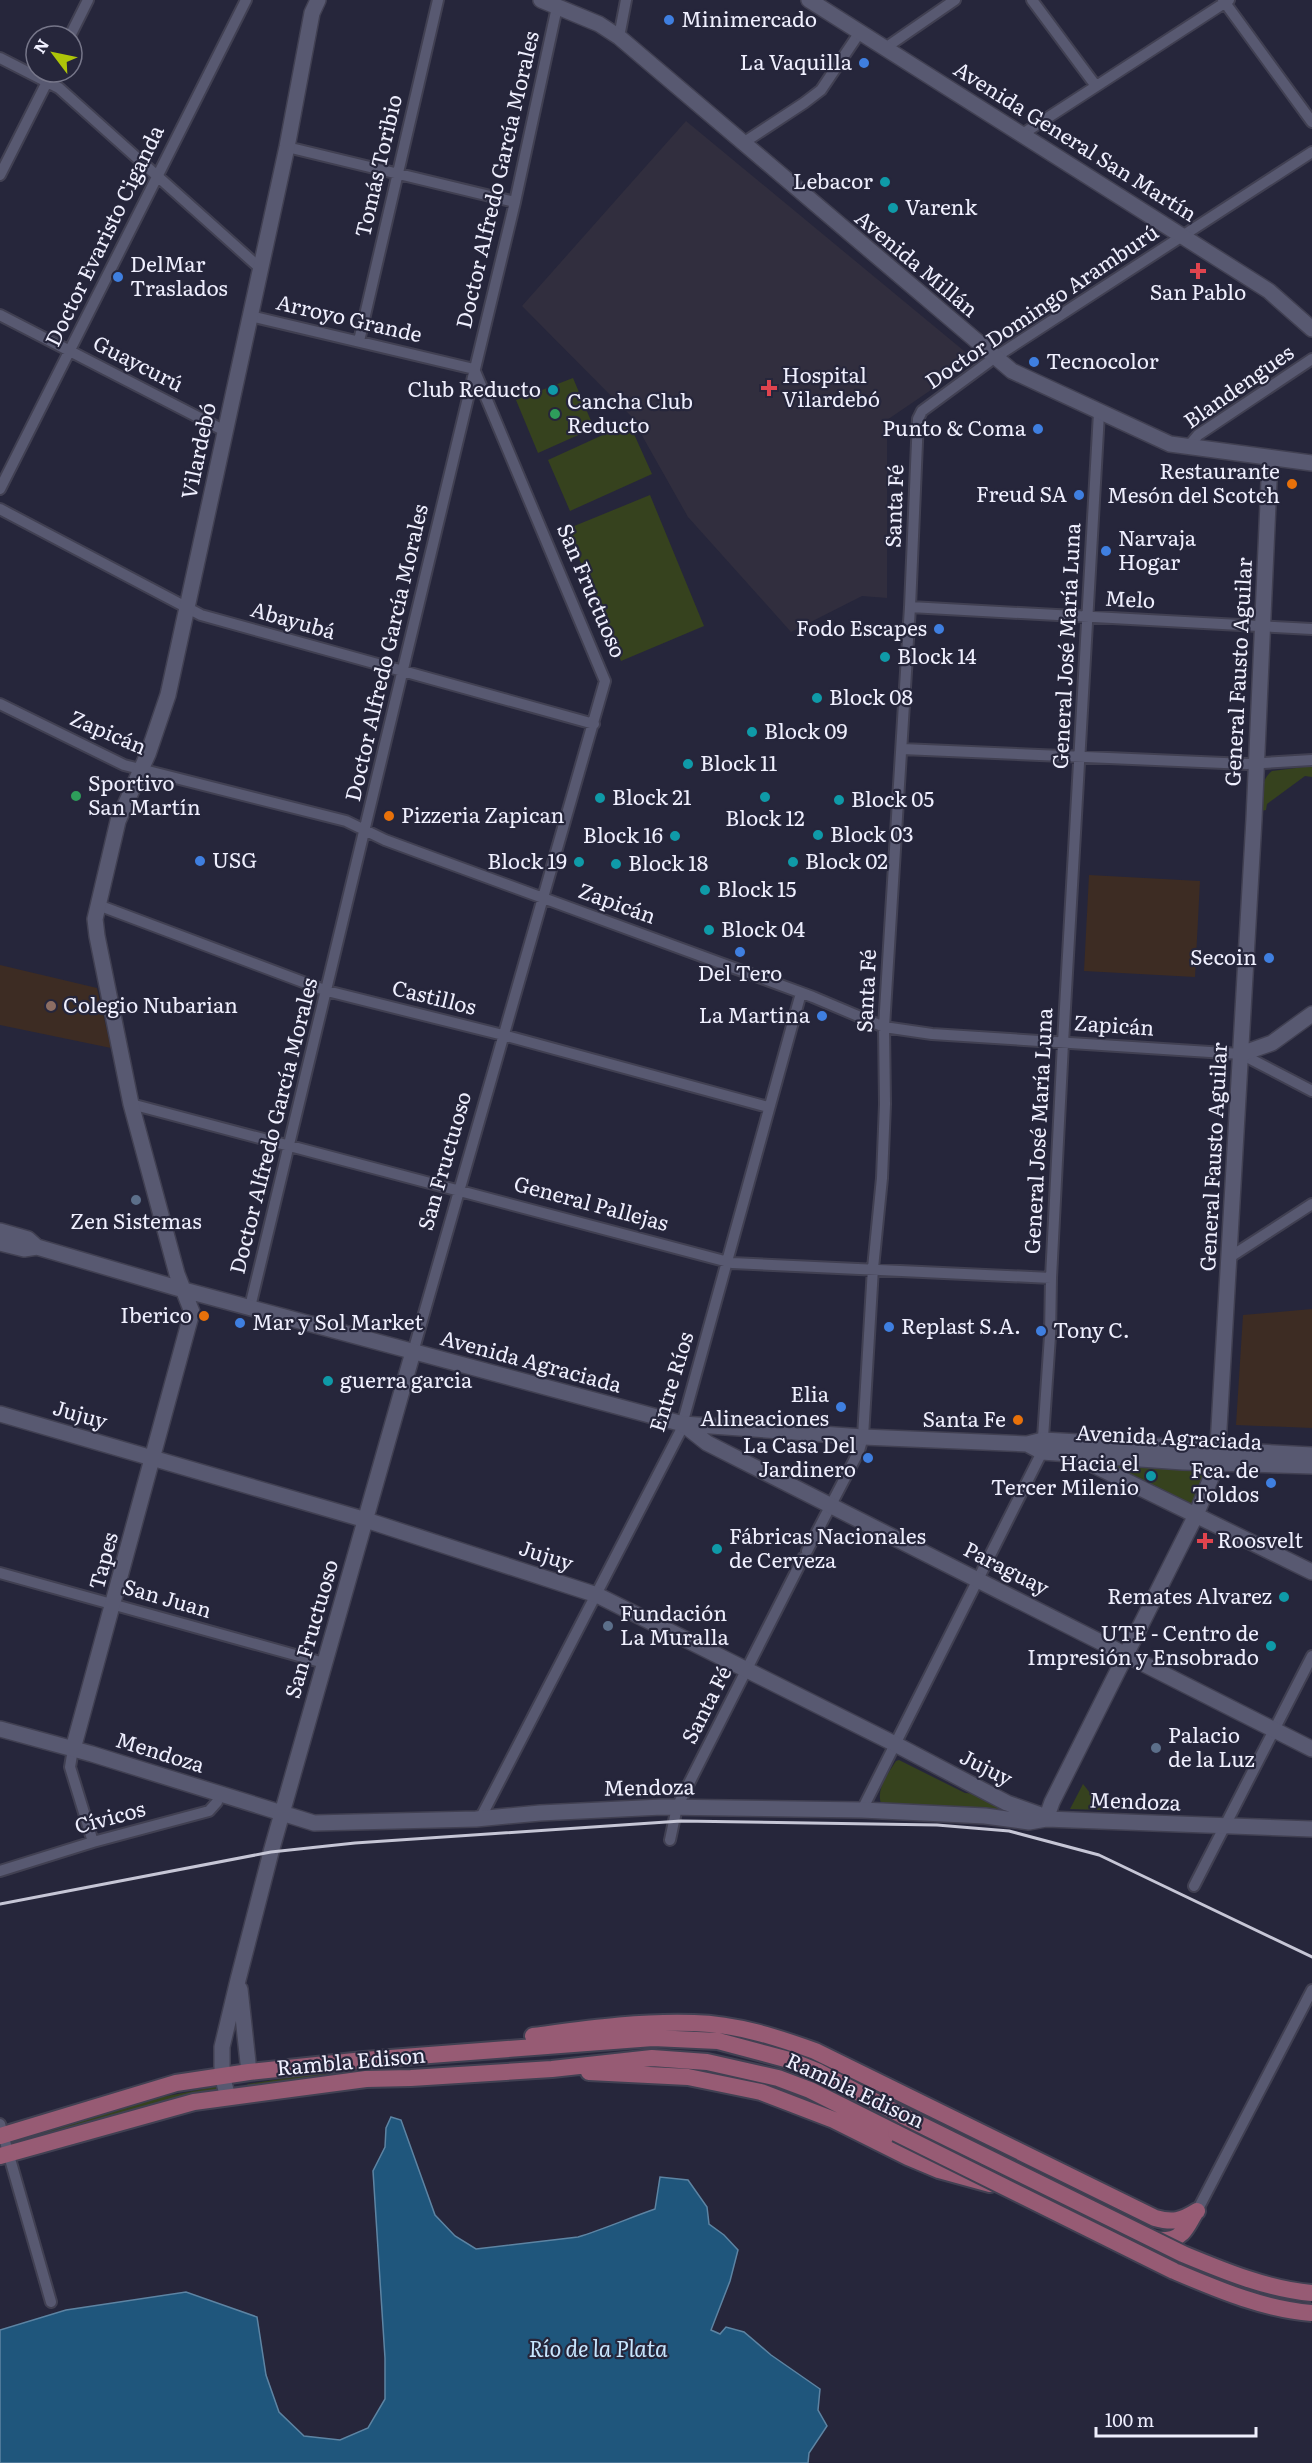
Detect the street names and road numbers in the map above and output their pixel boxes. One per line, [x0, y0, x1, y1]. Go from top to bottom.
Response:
street label: Doctor Alfredo García Morales [446, 28, 545, 331]
street label: Avenida General San Martín [949, 52, 1204, 228]
street label: Tomás Toribio [345, 91, 408, 240]
street label: Doctor Evaristo Ciganda [36, 118, 170, 351]
street label: Avenida Millán [849, 201, 986, 323]
street label: Doctor Domingo Aramburú [918, 215, 1164, 395]
street label: Arroyo Grande [274, 285, 426, 348]
street label: Guaycurú [88, 326, 190, 398]
street label: Blandengues [1176, 336, 1299, 434]
street label: Vilardebó [171, 399, 222, 502]
street label: Santa Fé [876, 464, 909, 548]
street label: Doctor Alfredo García Morales [335, 501, 434, 804]
street label: San Fructuoso [551, 518, 636, 662]
street label: General José María Luna [1043, 521, 1086, 770]
street label: General Fausto Aguilar [1215, 557, 1258, 787]
street label: Melo [1104, 581, 1156, 614]
street label: Abayubá [248, 592, 340, 646]
street label: Zapicán [66, 701, 152, 761]
street label: Zapicán [575, 873, 661, 930]
street label: Santa Fé [847, 948, 882, 1033]
street label: Castillos [389, 970, 480, 1021]
street label: Doctor Alfredo García Morales [220, 974, 323, 1277]
street label: Zapicán [1073, 1005, 1155, 1042]
street label: General José María Luna [1015, 1006, 1058, 1255]
street label: General Fausto Aguilar [1190, 1042, 1233, 1272]
street label: San Fructuoso [408, 1087, 477, 1233]
street label: General Pallejas [511, 1166, 672, 1237]
street label: Avenida Agraciada [438, 1320, 626, 1399]
street label: Entre Ríos [640, 1327, 700, 1435]
street label: Jujuy [50, 1390, 112, 1435]
street label: Avenida Agraciada [1075, 1415, 1264, 1456]
street label: Tapes [79, 1528, 124, 1592]
street label: Jujuy [516, 1530, 579, 1577]
street label: Paraguay [959, 1532, 1056, 1602]
street label: San Fructuoso [275, 1555, 344, 1701]
street label: San Juan [120, 1569, 216, 1624]
street label: Santa Fé [672, 1660, 738, 1748]
street label: Mendoza [112, 1722, 210, 1779]
street label: Jujuy [955, 1739, 1020, 1793]
street label: Mendoza [603, 1769, 696, 1802]
street label: Mendoza [1089, 1782, 1182, 1817]
street label: Cívicos [70, 1791, 148, 1840]
street label: Rambla Edison [275, 2038, 427, 2081]
street label: Rambla Edison [782, 2043, 930, 2134]

